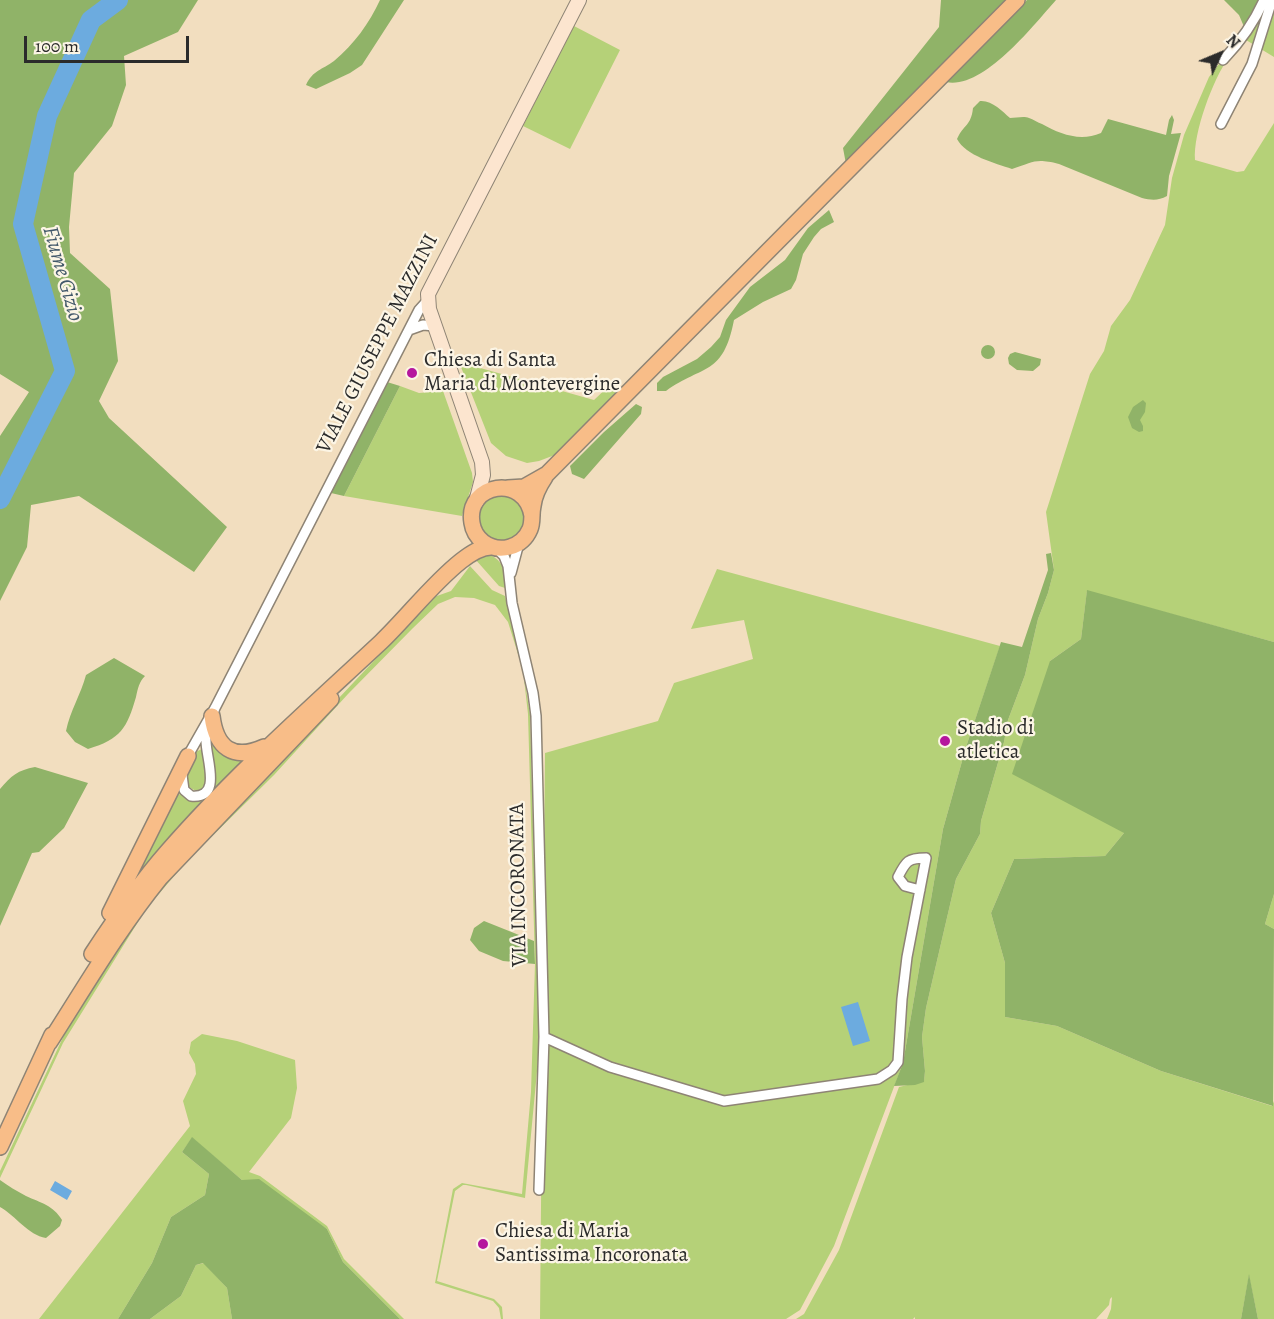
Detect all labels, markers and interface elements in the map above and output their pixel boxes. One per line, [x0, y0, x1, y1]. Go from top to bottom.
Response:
scale bar [27, 24, 192, 62]
north arrow [1190, 24, 1250, 84]
text: N [1221, 30, 1245, 53]
text: 100 m [35, 34, 79, 58]
water label: Fiume Gizio [36, 223, 88, 325]
street label: VIALE GIUSEPPE MAZZINI [312, 230, 444, 458]
place label: Chiesa di Santa Maria di Montevergine [424, 348, 620, 398]
marker: Chiesa di Santa Maria di Montevergine [405, 366, 419, 380]
place label: Stadio di atletica [957, 716, 1034, 766]
marker: Stadio di atletica [938, 734, 952, 748]
street label: VIA INCORONATA [505, 803, 533, 967]
place label: Chiesa di Maria Santissima Incoronata [495, 1219, 688, 1269]
marker: Chiesa di Maria Santissima Incoronata [476, 1237, 490, 1251]

